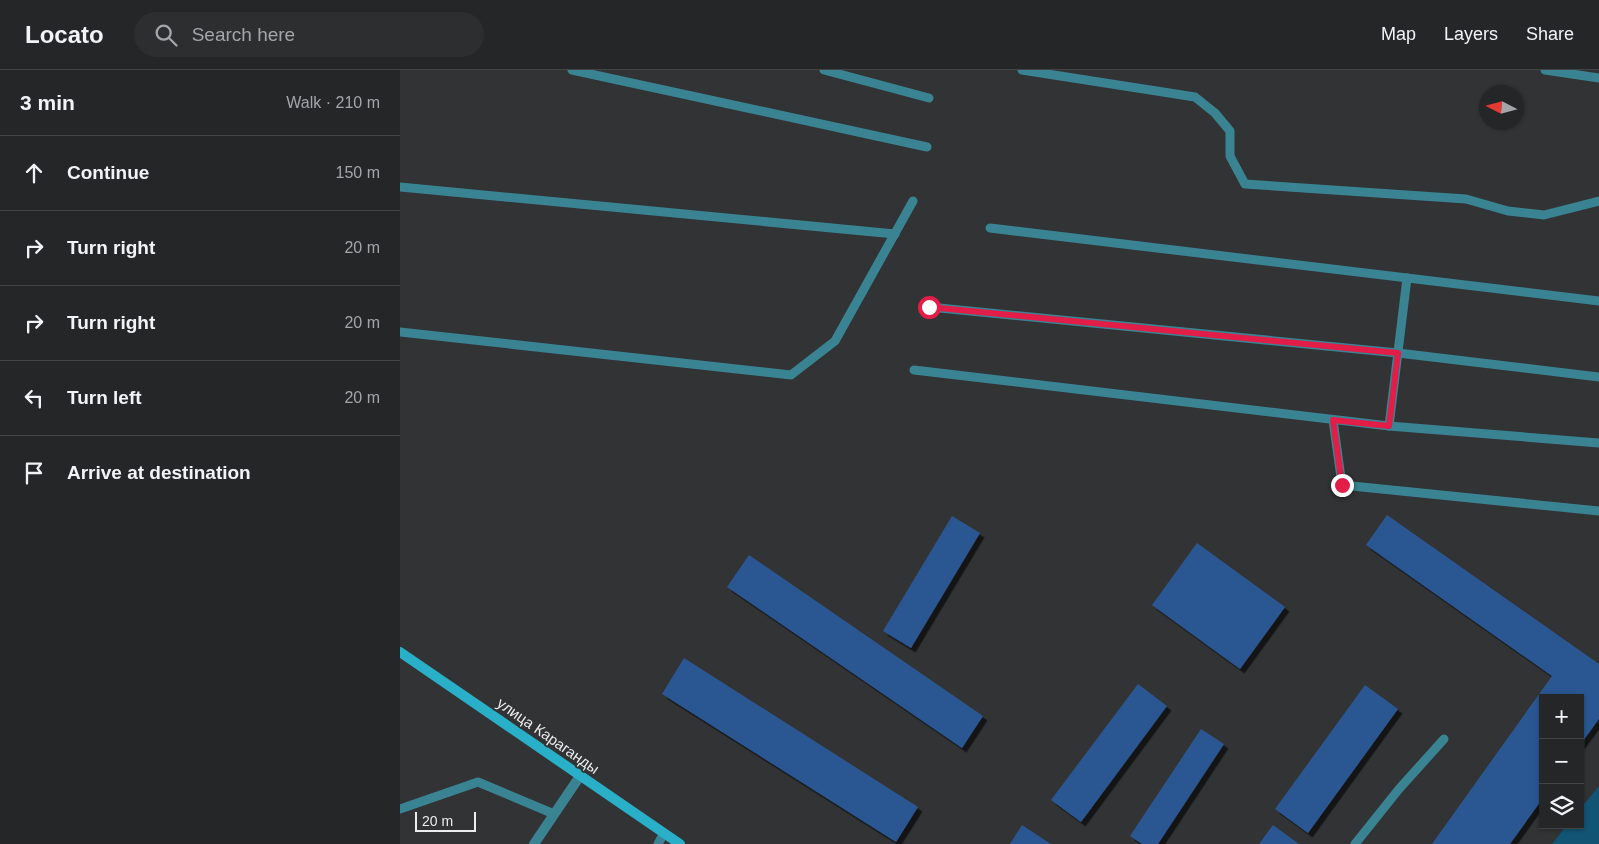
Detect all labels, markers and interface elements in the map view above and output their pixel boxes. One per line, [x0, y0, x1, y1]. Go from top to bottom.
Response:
search box [134, 12, 484, 57]
text: Locato [25, 21, 104, 48]
icon: search [152, 21, 180, 49]
text: Search here [192, 24, 295, 45]
text: Map [1381, 24, 1416, 44]
text: Layers [1444, 24, 1498, 44]
text: Share [1526, 24, 1574, 44]
north arrow [1479, 85, 1524, 130]
text: 3 min [20, 91, 75, 114]
text: Walk · 210 m [286, 94, 380, 111]
icon: ahead [20, 159, 48, 187]
text: Continue [67, 162, 149, 183]
text: 150 m [336, 164, 380, 181]
icon: right [20, 234, 48, 262]
text: Turn right [67, 237, 155, 258]
text: 20 m [344, 239, 380, 256]
route start [918, 296, 941, 319]
icon: right [20, 309, 48, 337]
text: Turn right [67, 312, 155, 333]
text: 20 m [344, 314, 380, 331]
icon: left [20, 384, 48, 412]
text: Turn left [67, 387, 142, 408]
text: 20 m [344, 389, 380, 406]
icon: arrive [20, 459, 48, 487]
text: Arrive at destination [67, 462, 251, 483]
route end [1331, 474, 1354, 497]
street label: улица Караганды [494, 694, 603, 777]
map controls [1539, 694, 1584, 829]
button: + [1539, 694, 1584, 739]
button: − [1539, 739, 1584, 784]
button: layers [1539, 784, 1584, 829]
scale bar [415, 809, 476, 832]
text: 20 m [422, 813, 453, 829]

